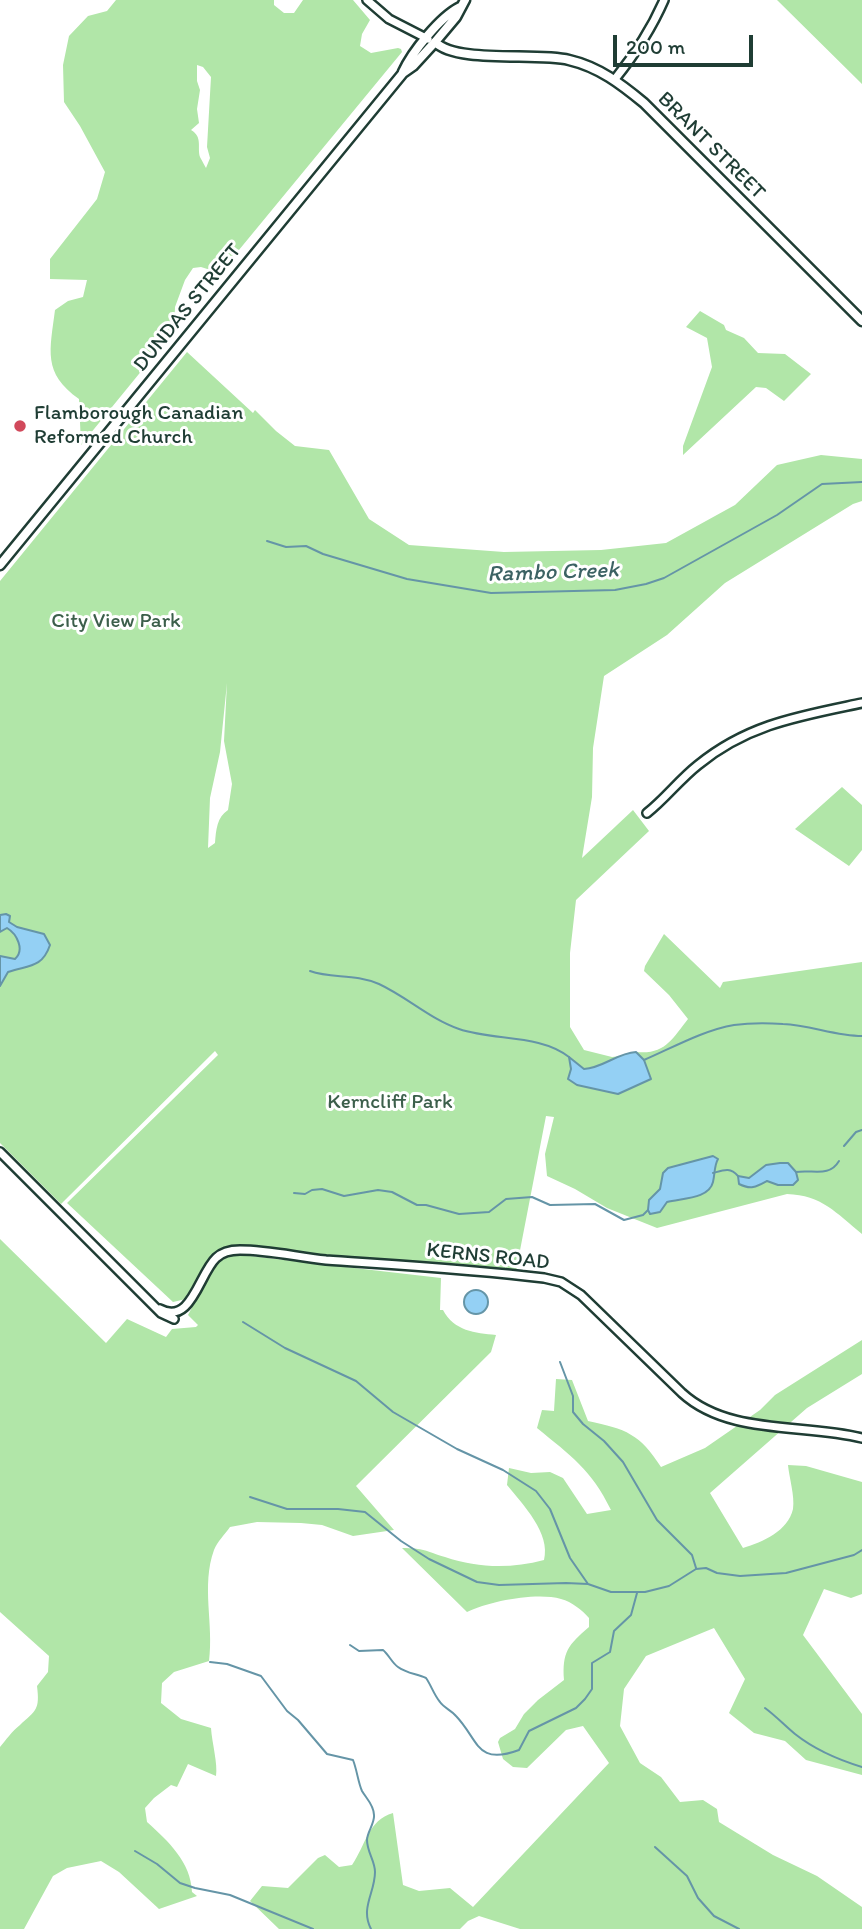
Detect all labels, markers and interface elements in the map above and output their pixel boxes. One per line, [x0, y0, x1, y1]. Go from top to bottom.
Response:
scale bar [617, 21, 757, 65]
text: 200 m [626, 34, 685, 59]
street label: BRANT STREET [652, 87, 770, 205]
street label: DUNDAS STREET [129, 239, 247, 377]
place label: Flamborough Canadian Reformed Church [34, 401, 243, 451]
marker: Flamborough Canadian Reformed Church [12, 418, 28, 434]
water label: Rambo Creek [487, 557, 619, 589]
park label: City View Park [51, 609, 181, 635]
park label: Kerncliff Park [327, 1090, 453, 1116]
street label: KERNS ROAD [425, 1238, 551, 1276]

